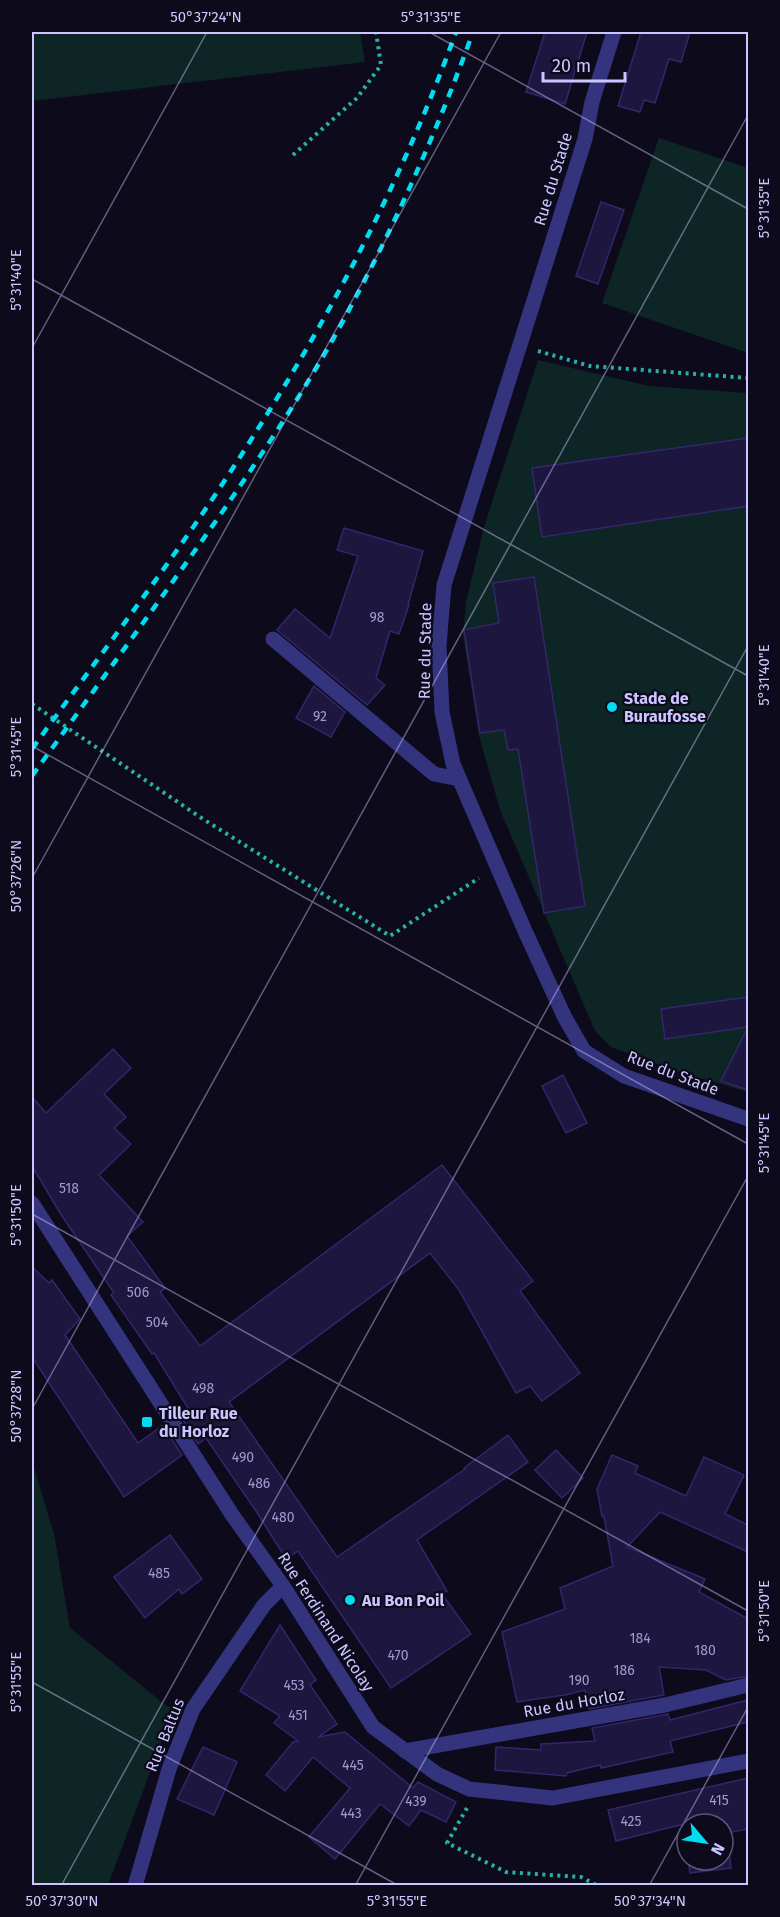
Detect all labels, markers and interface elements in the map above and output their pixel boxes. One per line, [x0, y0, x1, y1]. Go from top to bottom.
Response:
text: 50°37'24"N [170, 8, 242, 26]
text: 5°31'35"E [401, 8, 461, 26]
scale bar [543, 45, 626, 83]
text: 20 m [552, 55, 591, 77]
street label: Rue du Stade [530, 130, 576, 228]
text: 5°31'35"E [755, 178, 773, 238]
text: 5°31'40"E [7, 249, 25, 311]
street label: Rue du Stade [415, 603, 435, 699]
house number: 98 [369, 609, 385, 626]
text: 5°31'40"E [755, 644, 773, 706]
place label: Stade de Buraufosse [624, 689, 706, 726]
marker: Stade de Buraufosse [605, 700, 619, 714]
house number: 92 [313, 708, 327, 725]
text: 5°31'45"E [7, 717, 25, 777]
text: 50°37'26"N [7, 840, 25, 912]
street label: Rue du Stade [625, 1047, 721, 1099]
text: 5°31'45"E [755, 1113, 773, 1173]
house number: 518 [59, 1180, 79, 1197]
text: 5°31'50"E [7, 1184, 25, 1246]
house number: 506 [127, 1284, 149, 1301]
house number: 504 [146, 1314, 169, 1331]
text: 50°37'28"N [7, 1370, 25, 1442]
house number: 498 [192, 1380, 214, 1397]
place label: Tilleur Rue du Horloz [159, 1404, 238, 1441]
marker: Tilleur Rue du Horloz [140, 1415, 154, 1429]
house number: 490 [232, 1449, 254, 1466]
house number: 486 [248, 1475, 270, 1492]
house number: 480 [272, 1509, 295, 1526]
street label: Rue Ferdinand Nicolay [274, 1549, 378, 1695]
house number: 485 [148, 1565, 170, 1582]
text: 5°31'50"E [755, 1580, 773, 1642]
place label: Au Bon Poil [361, 1591, 445, 1610]
marker: Au Bon Poil [343, 1593, 357, 1607]
house number: 184 [629, 1630, 651, 1647]
house number: 180 [694, 1642, 716, 1659]
house number: 470 [388, 1647, 409, 1664]
text: 5°31'55"E [7, 1652, 25, 1712]
house number: 186 [613, 1662, 635, 1679]
house number: 190 [568, 1672, 590, 1689]
house number: 453 [283, 1677, 305, 1694]
street label: Rue du Horloz [522, 1685, 626, 1721]
street label: Rue Baltus [142, 1696, 188, 1774]
house number: 451 [288, 1707, 308, 1724]
house number: 445 [342, 1757, 364, 1774]
house number: 415 [709, 1792, 729, 1809]
house number: 439 [405, 1793, 427, 1810]
house number: 443 [340, 1805, 362, 1822]
north arrow [675, 1812, 735, 1872]
house number: 425 [620, 1813, 642, 1830]
text: N [707, 1840, 729, 1858]
text: 50°37'30"N [25, 1892, 99, 1910]
text: 5°31'55"E [367, 1892, 427, 1910]
text: 50°37'34"N [614, 1892, 686, 1910]

